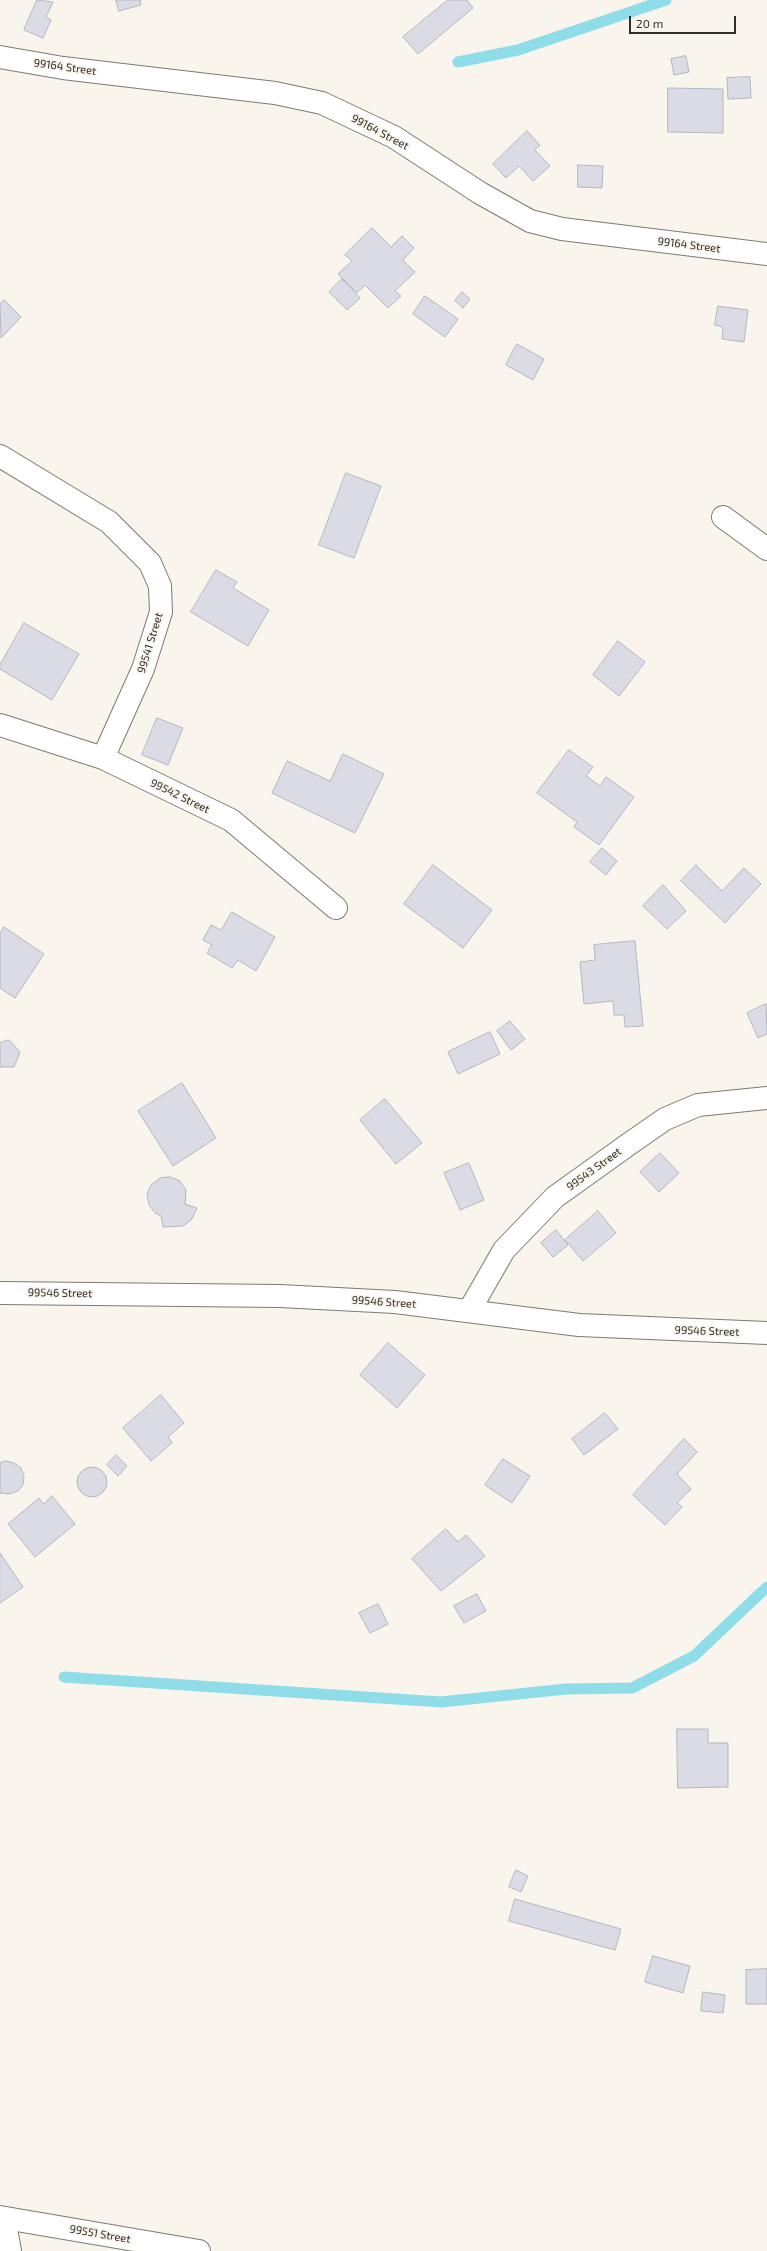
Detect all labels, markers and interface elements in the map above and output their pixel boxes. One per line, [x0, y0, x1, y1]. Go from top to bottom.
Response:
scale bar [631, 8, 738, 34]
text: 20 m [636, 16, 663, 30]
street label: 99164 Street [33, 56, 97, 78]
street label: 99164 Street [349, 111, 411, 153]
street label: 99164 Street [657, 235, 721, 255]
street label: 99541 Street [135, 611, 165, 675]
street label: 99542 Street [148, 776, 212, 816]
street label: 99543 Street [564, 1145, 624, 1193]
street label: 99546 Street [28, 1286, 92, 1300]
street label: 99546 Street [351, 1293, 417, 1311]
street label: 99546 Street [675, 1323, 739, 1339]
street label: 99551 Street [68, 2222, 132, 2246]

